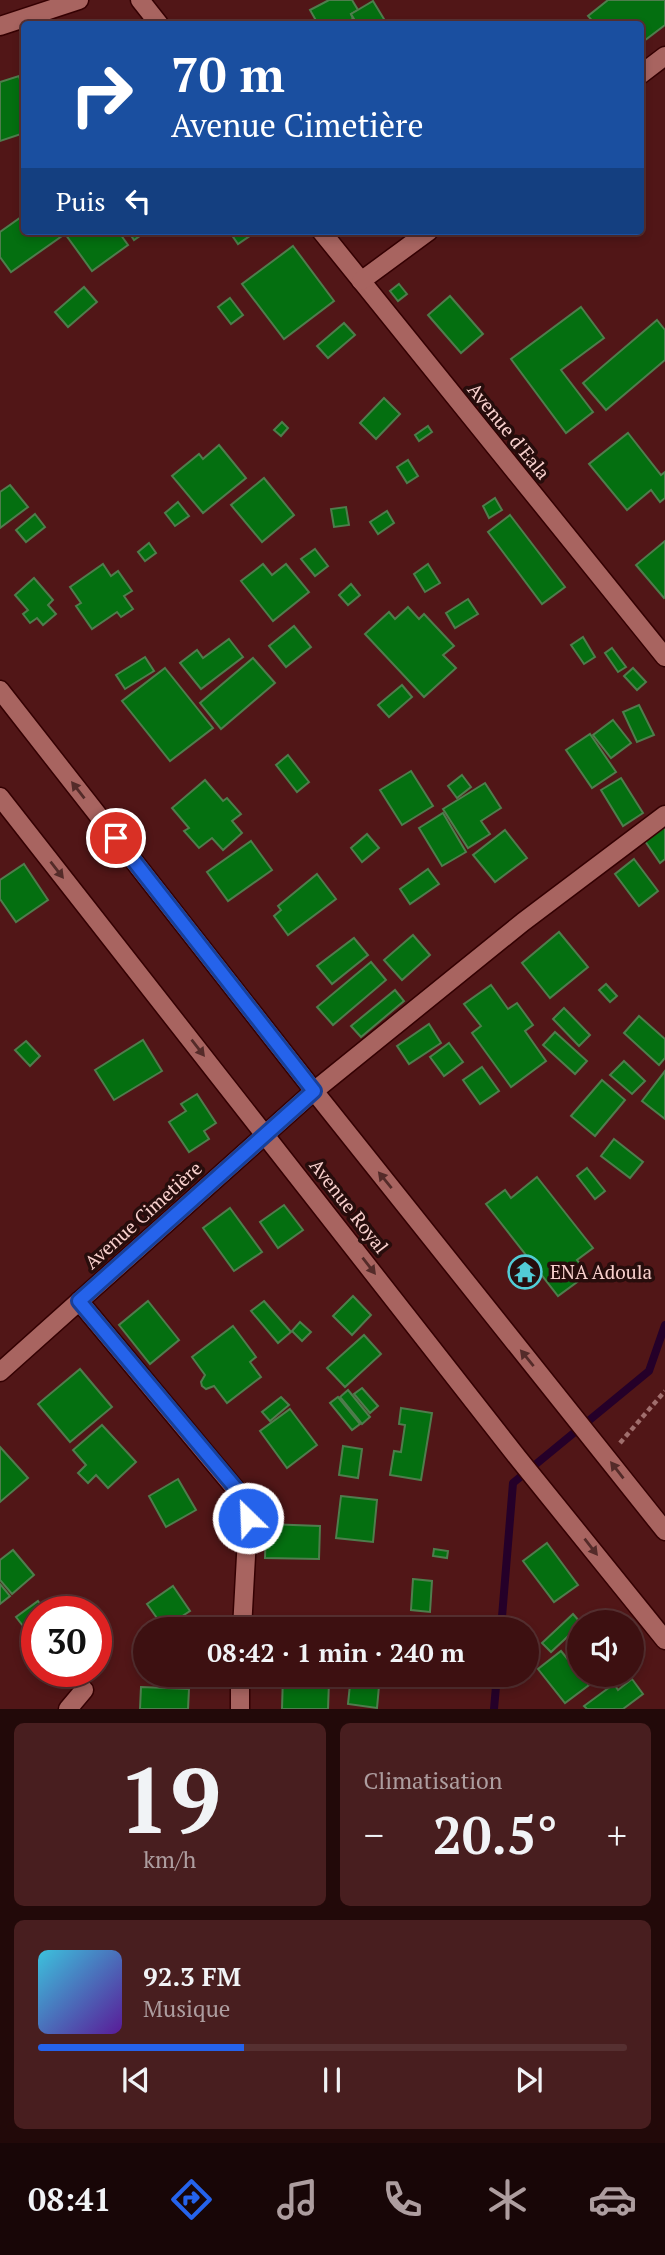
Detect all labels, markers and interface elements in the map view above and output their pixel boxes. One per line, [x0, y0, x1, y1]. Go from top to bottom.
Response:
text: 70 m [171, 41, 285, 106]
icon: right [56, 49, 147, 140]
text: Avenue Cimetière [171, 104, 423, 146]
icon: left [119, 182, 157, 220]
text: Puis [56, 184, 105, 218]
street label: Avenue d'Eala [463, 377, 556, 485]
one-way arrow [71, 781, 86, 798]
pin [86, 808, 146, 868]
icon: arrive [97, 819, 135, 857]
one-way arrow [50, 860, 65, 878]
one-way arrow [191, 1039, 206, 1057]
street label: Avenue Royal [305, 1153, 394, 1258]
street label: Avenue Cimetière [79, 1155, 207, 1274]
one-way arrow [378, 1172, 393, 1190]
temple icon: ENA Adoula [506, 1253, 544, 1291]
one-way arrow [361, 1257, 375, 1275]
place label: ENA Adoula [550, 1259, 652, 1284]
one-way arrow [520, 1350, 535, 1368]
one-way arrow [610, 1461, 625, 1479]
position arrow [211, 1481, 285, 1555]
one-way arrow [584, 1538, 599, 1556]
speed limit sign: 30 [21, 1596, 112, 1687]
map controls [567, 1610, 644, 1687]
button: sound [567, 1610, 644, 1687]
text: 08:42 · 1 min · 240 m [207, 1635, 465, 1669]
text: 19 [118, 1738, 221, 1859]
text: Climatisation [364, 1765, 503, 1796]
text: 20.5° [433, 1800, 558, 1869]
text: − [364, 1810, 384, 1860]
text: + [607, 1810, 627, 1860]
text: km/h [143, 1844, 196, 1875]
text: 92.3 FM [143, 1959, 241, 1993]
text: Musique [143, 1993, 230, 2024]
icon: previous [117, 2061, 155, 2099]
icon: pause [313, 2061, 351, 2099]
icon: next [510, 2061, 548, 2099]
icon: directions [167, 2175, 216, 2224]
icon: music [273, 2175, 322, 2224]
icon: phone [378, 2175, 427, 2224]
icon: climate [483, 2175, 532, 2224]
icon: car [588, 2175, 637, 2224]
text: 08:41 [28, 2178, 111, 2220]

